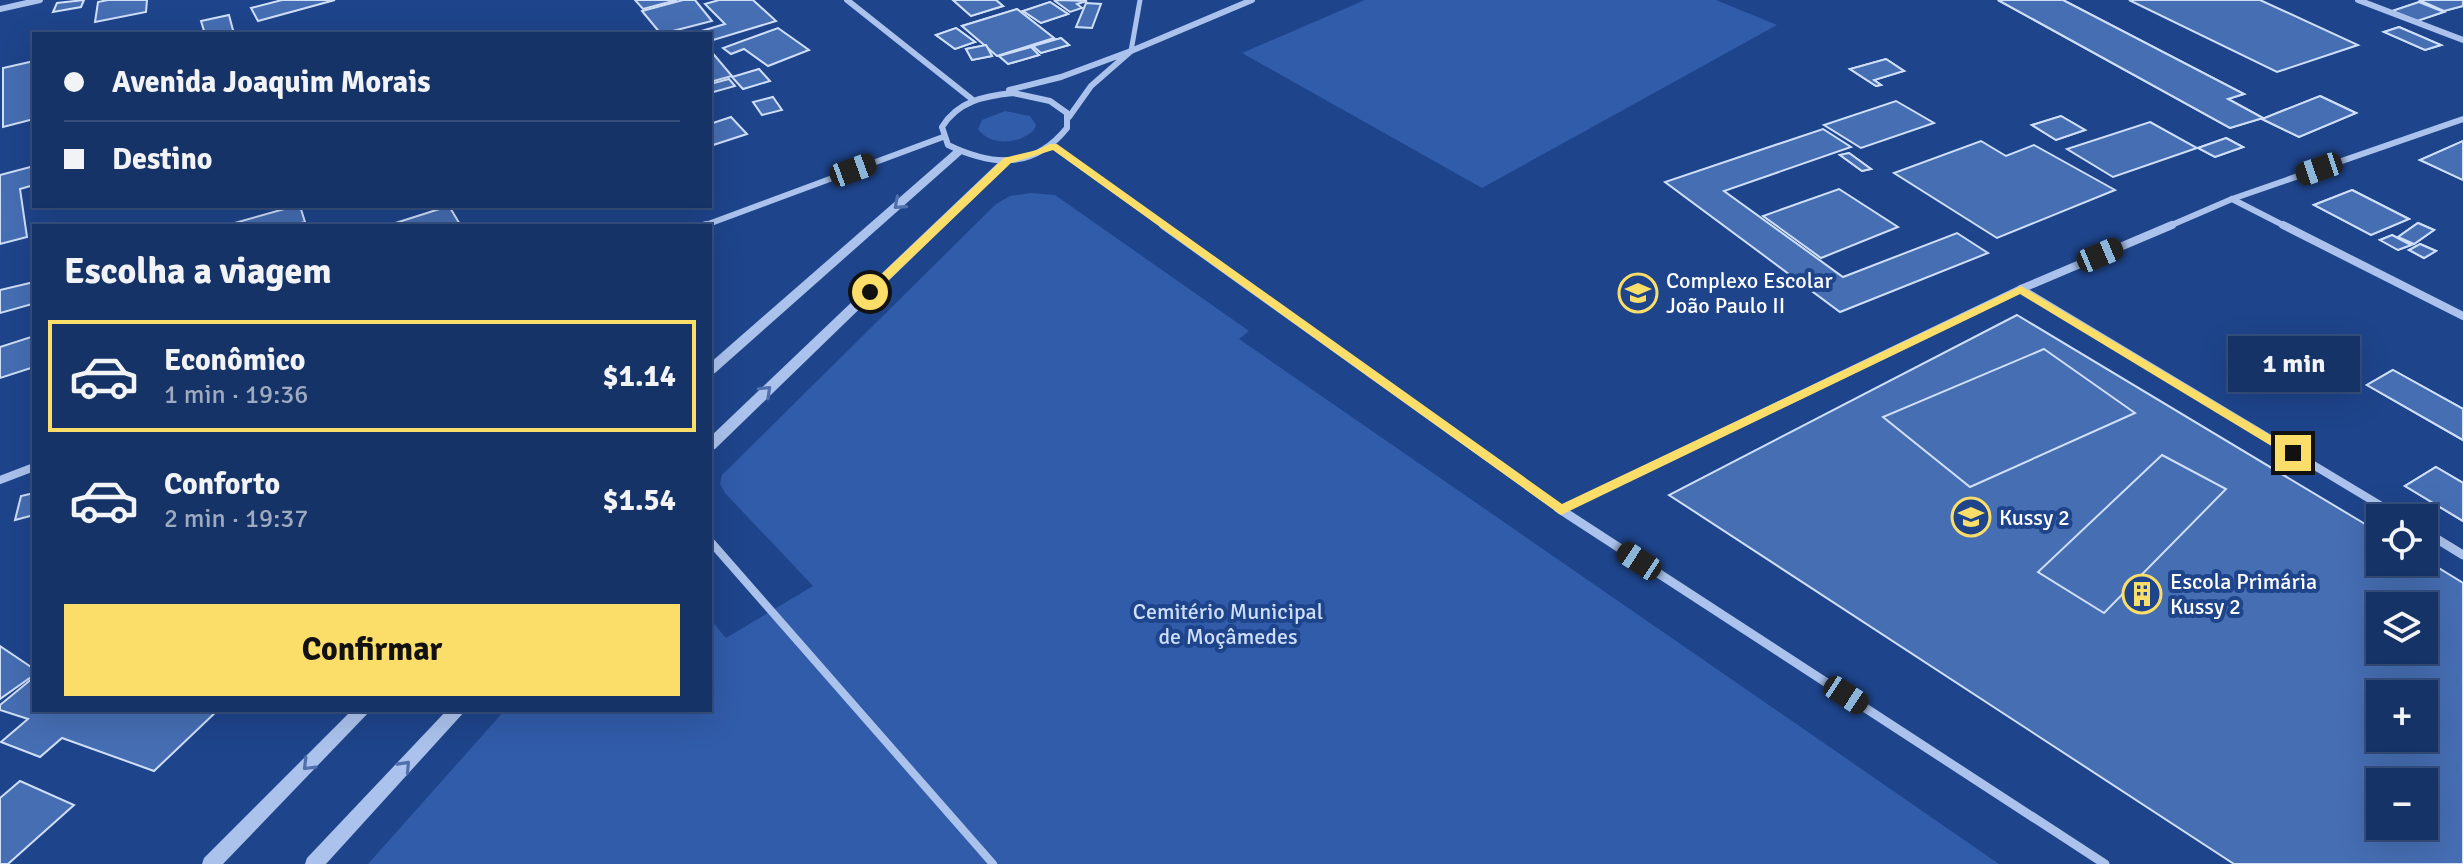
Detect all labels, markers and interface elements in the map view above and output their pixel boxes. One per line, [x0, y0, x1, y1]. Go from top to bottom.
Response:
text: Avenida Joaquim Morais [112, 64, 431, 101]
text: Destino [112, 141, 213, 178]
car [2292, 150, 2346, 188]
car [826, 151, 880, 189]
one-way arrow [894, 194, 909, 209]
car [2073, 235, 2127, 275]
text: Escolha a viagem [64, 249, 332, 294]
place label: Complexo Escolar João Paulo II [1666, 267, 1833, 319]
school or university icon: Complexo Escolar João Paulo II [1617, 272, 1659, 314]
route start [852, 274, 888, 310]
callout: 1 min [2227, 337, 2359, 393]
icon: car [68, 340, 140, 412]
text: Econômico [164, 342, 306, 379]
text: 1 min [2263, 348, 2325, 380]
text: $1.14 [603, 358, 676, 395]
text: 1 min · 19:36 [164, 379, 308, 411]
one-way arrow [757, 386, 771, 401]
route end [2275, 435, 2311, 471]
icon: car [68, 464, 140, 536]
text: Conforto [164, 466, 280, 503]
text: $1.54 [603, 482, 676, 519]
school or university icon: Kussy 2 [1950, 496, 1992, 538]
text: 2 min · 19:37 [164, 503, 308, 535]
place label: Kussy 2 [1999, 504, 2070, 531]
map controls [2366, 504, 2438, 840]
button: locate [2366, 504, 2438, 576]
car [1612, 538, 1666, 584]
place label: Escola Primária Kussy 2 [2170, 568, 2317, 620]
building icon: Escola Primária Kussy 2 [2121, 573, 2163, 615]
button: layers [2366, 592, 2438, 664]
park label: Cemitério Municipal de Moçâmedes [1133, 598, 1323, 650]
button: Confirmar [64, 604, 680, 696]
car [1819, 672, 1873, 718]
button: + [2366, 680, 2438, 752]
one-way arrow [303, 756, 318, 770]
one-way arrow [396, 761, 411, 775]
button: − [2366, 768, 2438, 840]

